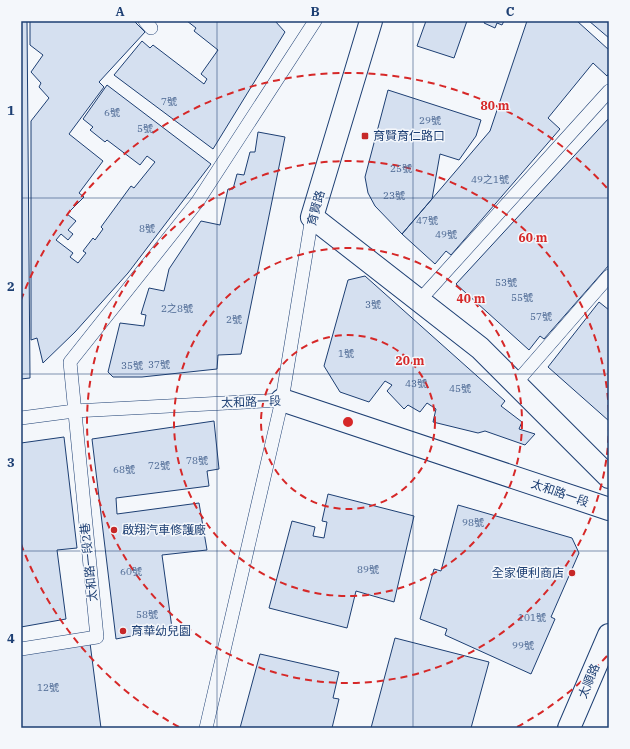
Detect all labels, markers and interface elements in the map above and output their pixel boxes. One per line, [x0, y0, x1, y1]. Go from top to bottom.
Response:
text: A [115, 3, 125, 20]
text: B [310, 3, 320, 20]
text: C [506, 3, 515, 20]
house number: 7號 [161, 95, 177, 108]
text: 80 m [481, 98, 510, 113]
text: 1 [7, 102, 15, 119]
house number: 6號 [104, 106, 120, 119]
house number: 29號 [419, 114, 441, 127]
house number: 5號 [137, 122, 153, 135]
place label: 育賢育仁路口 [373, 128, 445, 143]
marker: 育賢育仁路口 [360, 131, 370, 141]
house number: 25號 [390, 162, 412, 175]
house number: 49之1號 [471, 173, 509, 186]
street label: 育賢路 [304, 189, 327, 227]
house number: 23號 [383, 189, 405, 202]
house number: 47號 [416, 214, 438, 227]
house number: 8號 [139, 222, 155, 235]
house number: 49號 [435, 228, 457, 241]
text: 60 m [519, 230, 548, 245]
house number: 53號 [495, 276, 517, 289]
text: 2 [7, 278, 15, 295]
text: 40 m [457, 291, 486, 306]
house number: 55號 [511, 291, 533, 304]
house number: 3號 [365, 298, 381, 311]
house number: 2之8號 [161, 302, 193, 315]
house number: 57號 [530, 310, 552, 323]
house number: 2號 [226, 313, 242, 326]
house number: 1號 [338, 347, 354, 360]
text: 20 m [396, 353, 425, 368]
house number: 37號 [148, 358, 170, 371]
house number: 35號 [121, 359, 143, 372]
house number: 43號 [405, 377, 427, 390]
house number: 45號 [449, 382, 471, 395]
street label: 太和路一段 [221, 393, 281, 410]
centre of rings [341, 415, 355, 429]
text: 3 [7, 454, 15, 471]
house number: 78號 [186, 454, 208, 467]
house number: 72號 [148, 459, 170, 472]
house number: 68號 [113, 463, 135, 476]
street label: 太和路一段 [529, 476, 591, 509]
house number: 98號 [462, 516, 484, 529]
street label: 太和路一段2巷 [77, 522, 100, 602]
place label: 啟翔汽車修護廠 [122, 522, 206, 537]
marker: 啟翔汽車修護廠 [109, 525, 119, 535]
house number: 89號 [357, 563, 379, 576]
house number: 60號 [120, 565, 142, 578]
place label: 全家便利商店 [492, 565, 564, 580]
marker: 全家便利商店 [567, 568, 577, 578]
house number: 58號 [136, 608, 158, 621]
house number: 101號 [518, 611, 546, 624]
place label: 育華幼兒園 [131, 623, 191, 638]
marker: 育華幼兒園 [118, 626, 128, 636]
text: 4 [7, 630, 15, 647]
house number: 99號 [512, 639, 534, 652]
street label: 太順路 [575, 661, 602, 700]
house number: 12號 [37, 681, 59, 694]

